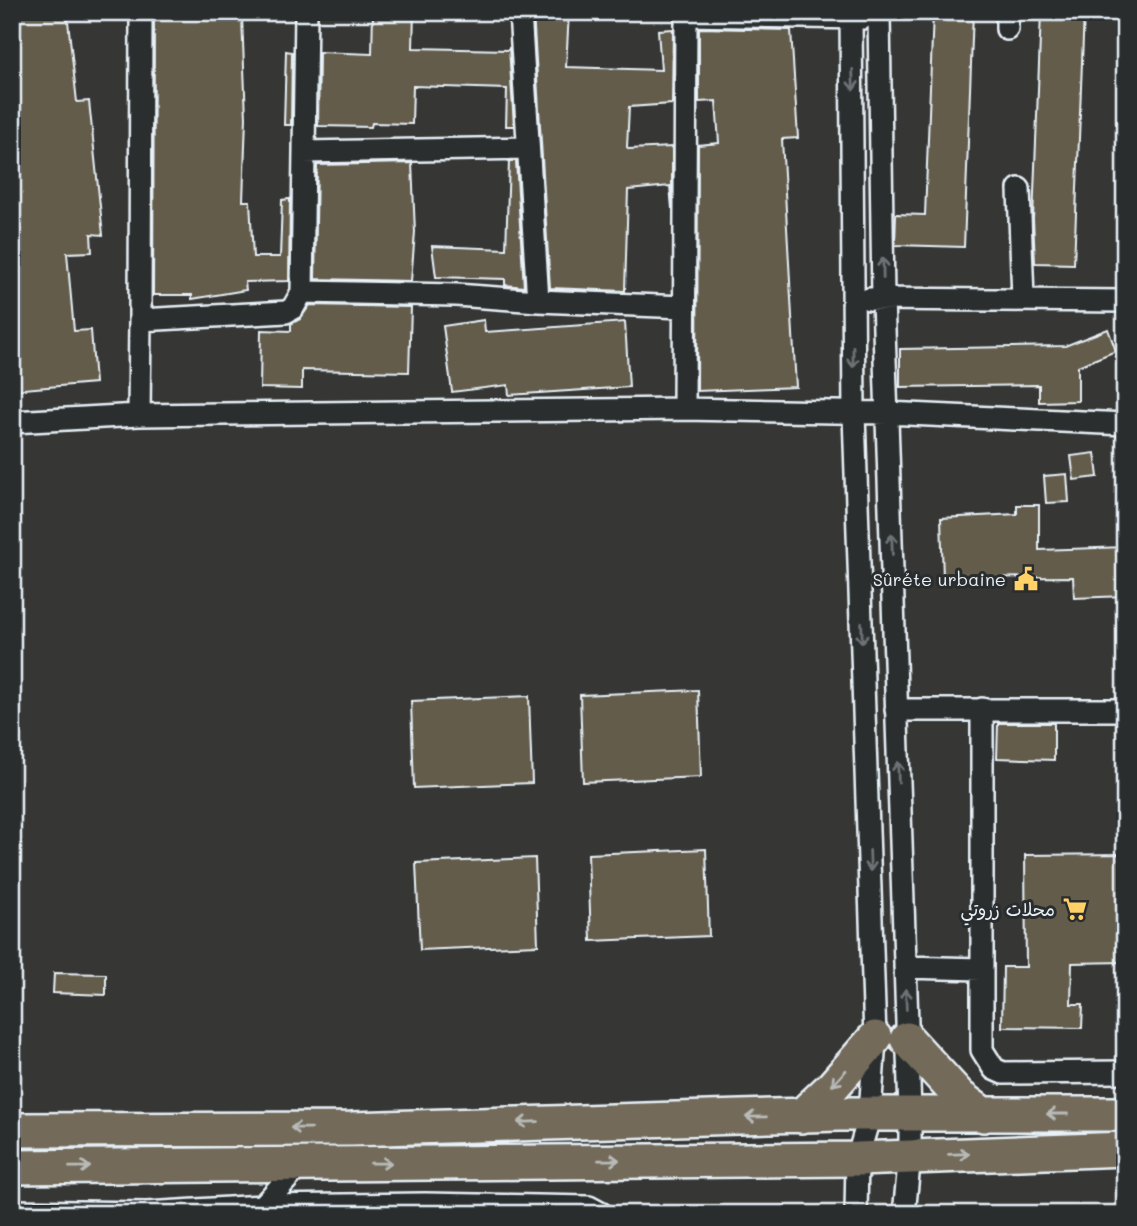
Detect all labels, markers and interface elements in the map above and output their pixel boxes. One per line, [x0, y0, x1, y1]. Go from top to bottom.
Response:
one-way arrow [846, 69, 860, 92]
one-way arrow [876, 257, 890, 280]
one-way arrow [846, 345, 860, 368]
one-way arrow [885, 533, 898, 556]
public building icon: Sûréte urbaine [1012, 565, 1040, 593]
place label: Sûréte urbaine [873, 567, 1006, 591]
one-way arrow [856, 622, 869, 645]
one-way arrow [892, 760, 905, 783]
one-way arrow [863, 849, 876, 872]
supermarket icon: محلات زروتي [1061, 895, 1089, 923]
place label: محلات زروتي [961, 897, 1055, 926]
one-way arrow [899, 988, 912, 1011]
one-way arrow [831, 1069, 847, 1087]
one-way arrow [1045, 1107, 1068, 1121]
one-way arrow [744, 1110, 767, 1124]
one-way arrow [517, 1116, 540, 1129]
one-way arrow [290, 1121, 313, 1135]
one-way arrow [947, 1147, 970, 1160]
one-way arrow [597, 1153, 620, 1167]
one-way arrow [370, 1156, 393, 1170]
one-way arrow [69, 1160, 92, 1174]

